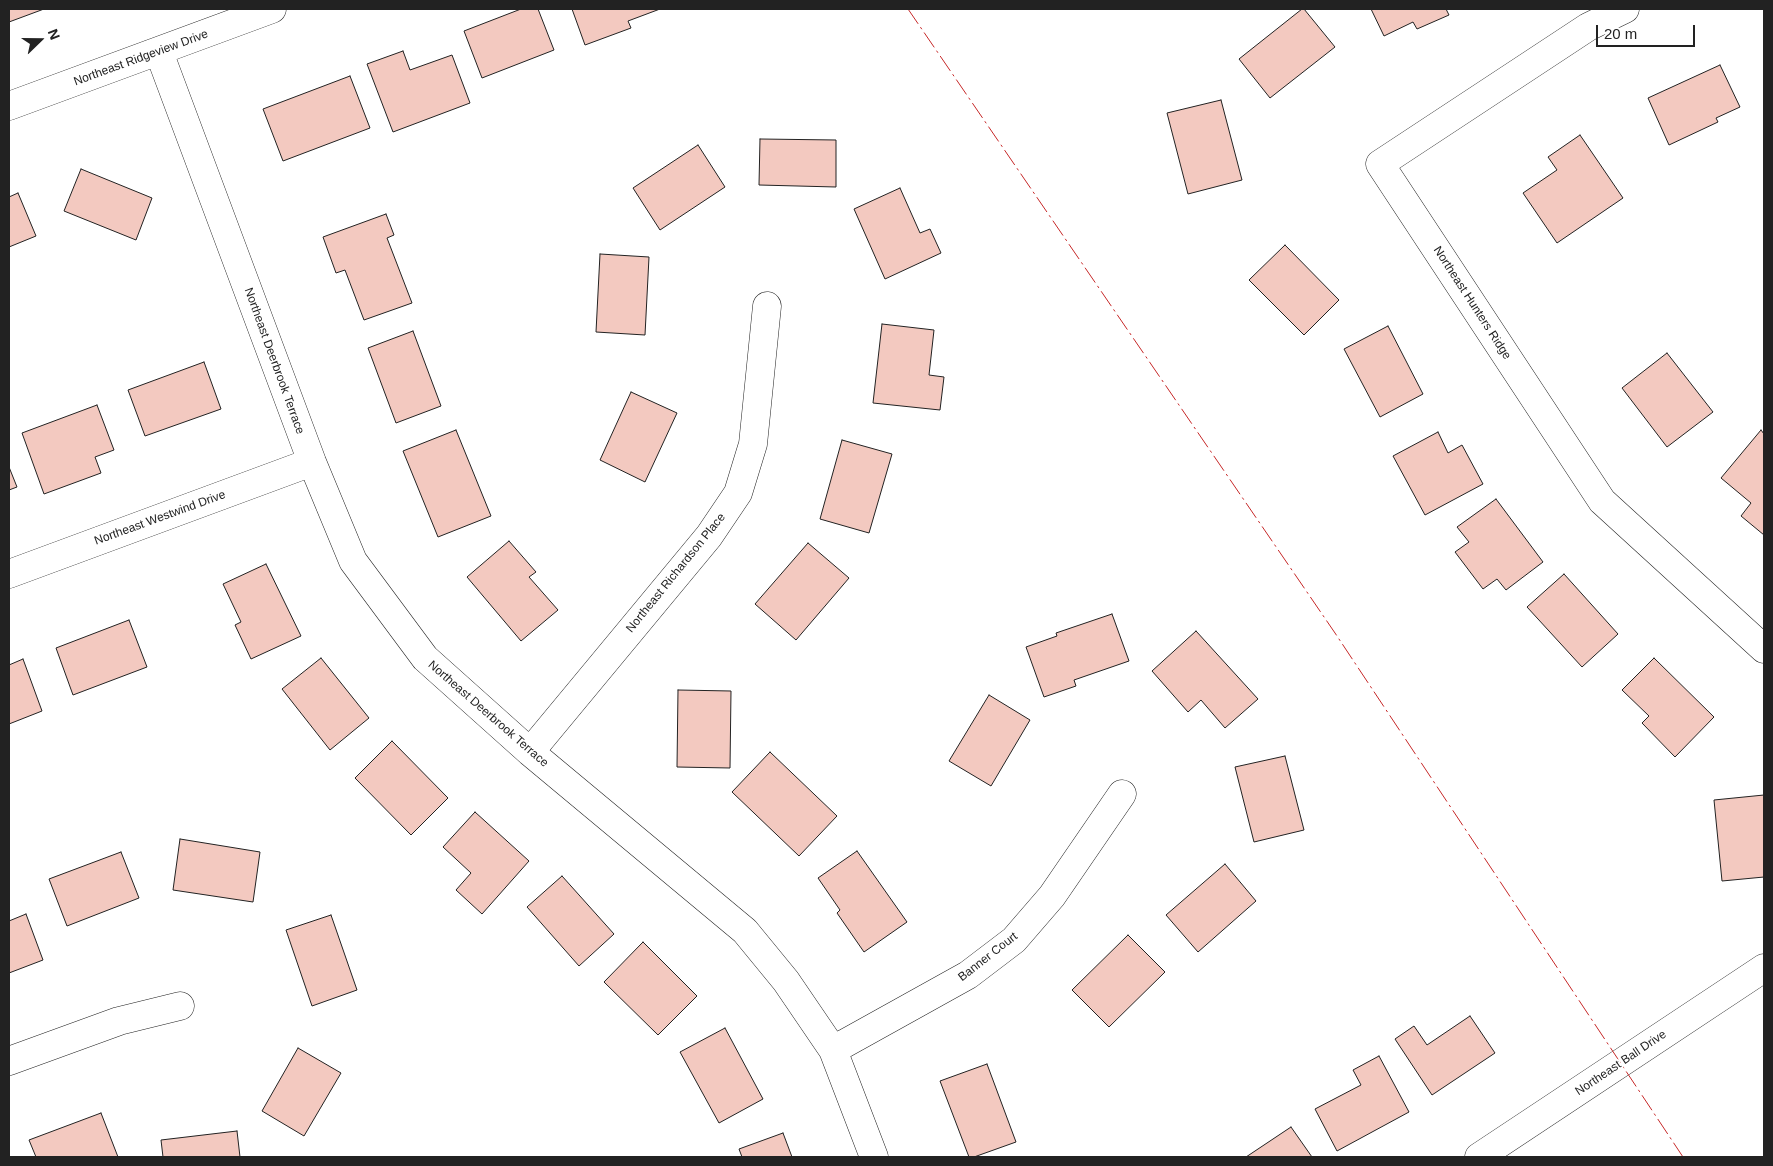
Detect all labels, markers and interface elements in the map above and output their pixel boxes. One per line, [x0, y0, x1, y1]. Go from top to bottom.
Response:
north arrow [15, 15, 65, 65]
scale bar [1598, 15, 1697, 47]
text: 20 m [1604, 25, 1637, 42]
text: N [45, 27, 63, 42]
street label: Northeast Ridgeview Drive [72, 27, 210, 89]
street label: Northeast Hunters Ridge [1430, 244, 1514, 362]
street label: Northeast Deerbrook Terrace [241, 286, 307, 436]
street label: Northeast Westwind Drive [92, 488, 228, 548]
street label: Northeast Richardson Place [623, 510, 729, 636]
street label: Northeast Deerbrook Terrace [425, 658, 551, 770]
street label: Banner Court [955, 929, 1021, 985]
street label: Northeast Ball Drive [1573, 1027, 1669, 1099]

